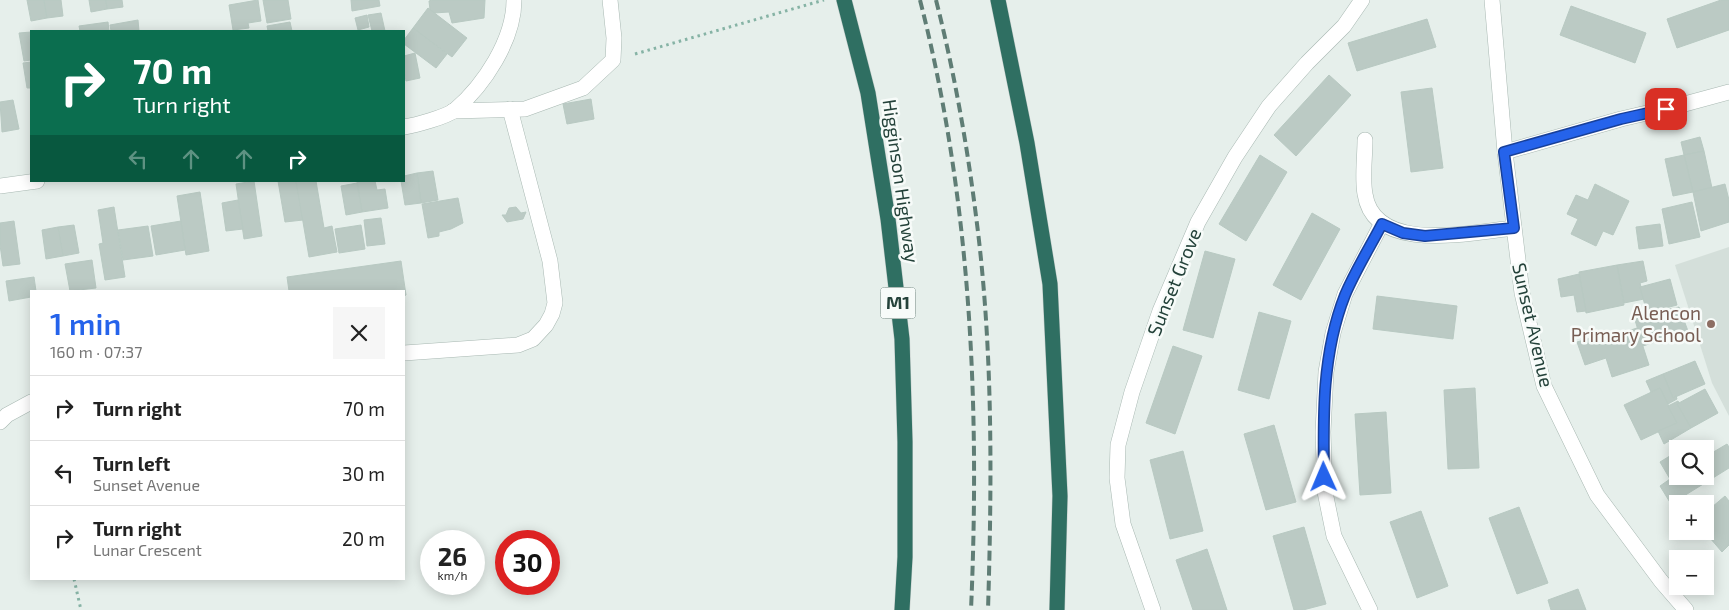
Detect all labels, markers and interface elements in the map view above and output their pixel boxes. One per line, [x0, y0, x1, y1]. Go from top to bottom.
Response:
text: 70 m [133, 49, 212, 91]
icon: right [50, 50, 115, 115]
pin [1645, 88, 1687, 130]
text: Turn right [133, 91, 231, 117]
icon: arrive [1652, 95, 1680, 123]
street label: Higginson Highway [879, 98, 924, 264]
icon: left [124, 145, 152, 173]
icon: ahead [177, 145, 205, 173]
icon: ahead [230, 145, 258, 173]
icon: right [283, 145, 311, 173]
street label: Sunset Grove [1142, 225, 1206, 339]
street label: Sunset Avenue [1508, 260, 1559, 389]
road number: M1 [880, 288, 916, 318]
place label: Alencon Primary School [1571, 301, 1701, 346]
text: 1 min [50, 305, 121, 341]
button: close [333, 307, 385, 359]
marker: Alencon Primary School [1705, 318, 1717, 330]
text: 160 m · 07:37 [50, 342, 142, 361]
icon: right [50, 394, 78, 422]
text: Turn right [93, 397, 181, 420]
text: 70 m [343, 397, 385, 420]
map controls [1669, 440, 1714, 595]
button: search [1669, 440, 1714, 485]
position arrow [1297, 450, 1349, 502]
text: Turn left [93, 452, 170, 475]
icon: left [50, 459, 78, 487]
text: 30 m [342, 462, 385, 485]
text: Sunset Avenue [93, 475, 200, 494]
button: + [1669, 495, 1714, 540]
text: Turn right [93, 517, 181, 540]
icon: right [50, 524, 78, 552]
text: 20 m [342, 527, 385, 550]
speed limit sign: 30 [495, 530, 560, 595]
text: Lunar Crescent [93, 540, 202, 559]
text: 26 [438, 541, 467, 571]
button: − [1669, 550, 1714, 595]
text: km/h [438, 568, 467, 582]

